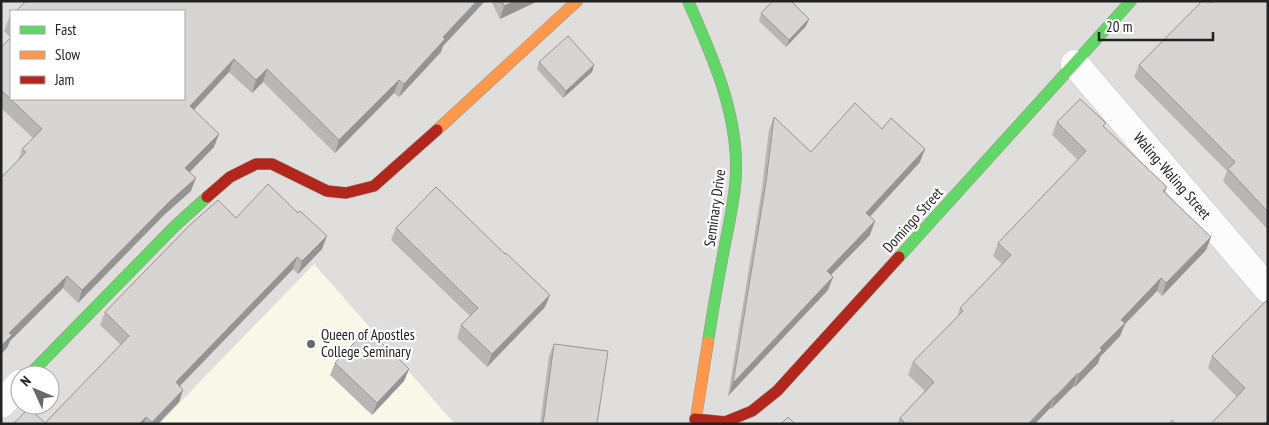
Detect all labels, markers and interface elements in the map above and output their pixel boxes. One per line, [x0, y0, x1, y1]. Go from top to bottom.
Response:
legend [10, 10, 185, 100]
scale bar [1099, 10, 1213, 42]
text: 20 m [1106, 17, 1132, 36]
text: Fast [55, 20, 76, 39]
text: Slow [55, 45, 80, 64]
text: Jam [54, 70, 74, 89]
street label: Waling-Waling Street [1129, 128, 1215, 223]
street label: Seminary Drive [700, 168, 729, 248]
street label: Domingo Street [878, 183, 947, 256]
place label: Queen of Apostles College Seminary [321, 325, 415, 361]
marker: Queen of Apostles College Seminary [305, 338, 317, 350]
north arrow [10, 365, 60, 415]
text: N [17, 372, 35, 390]

